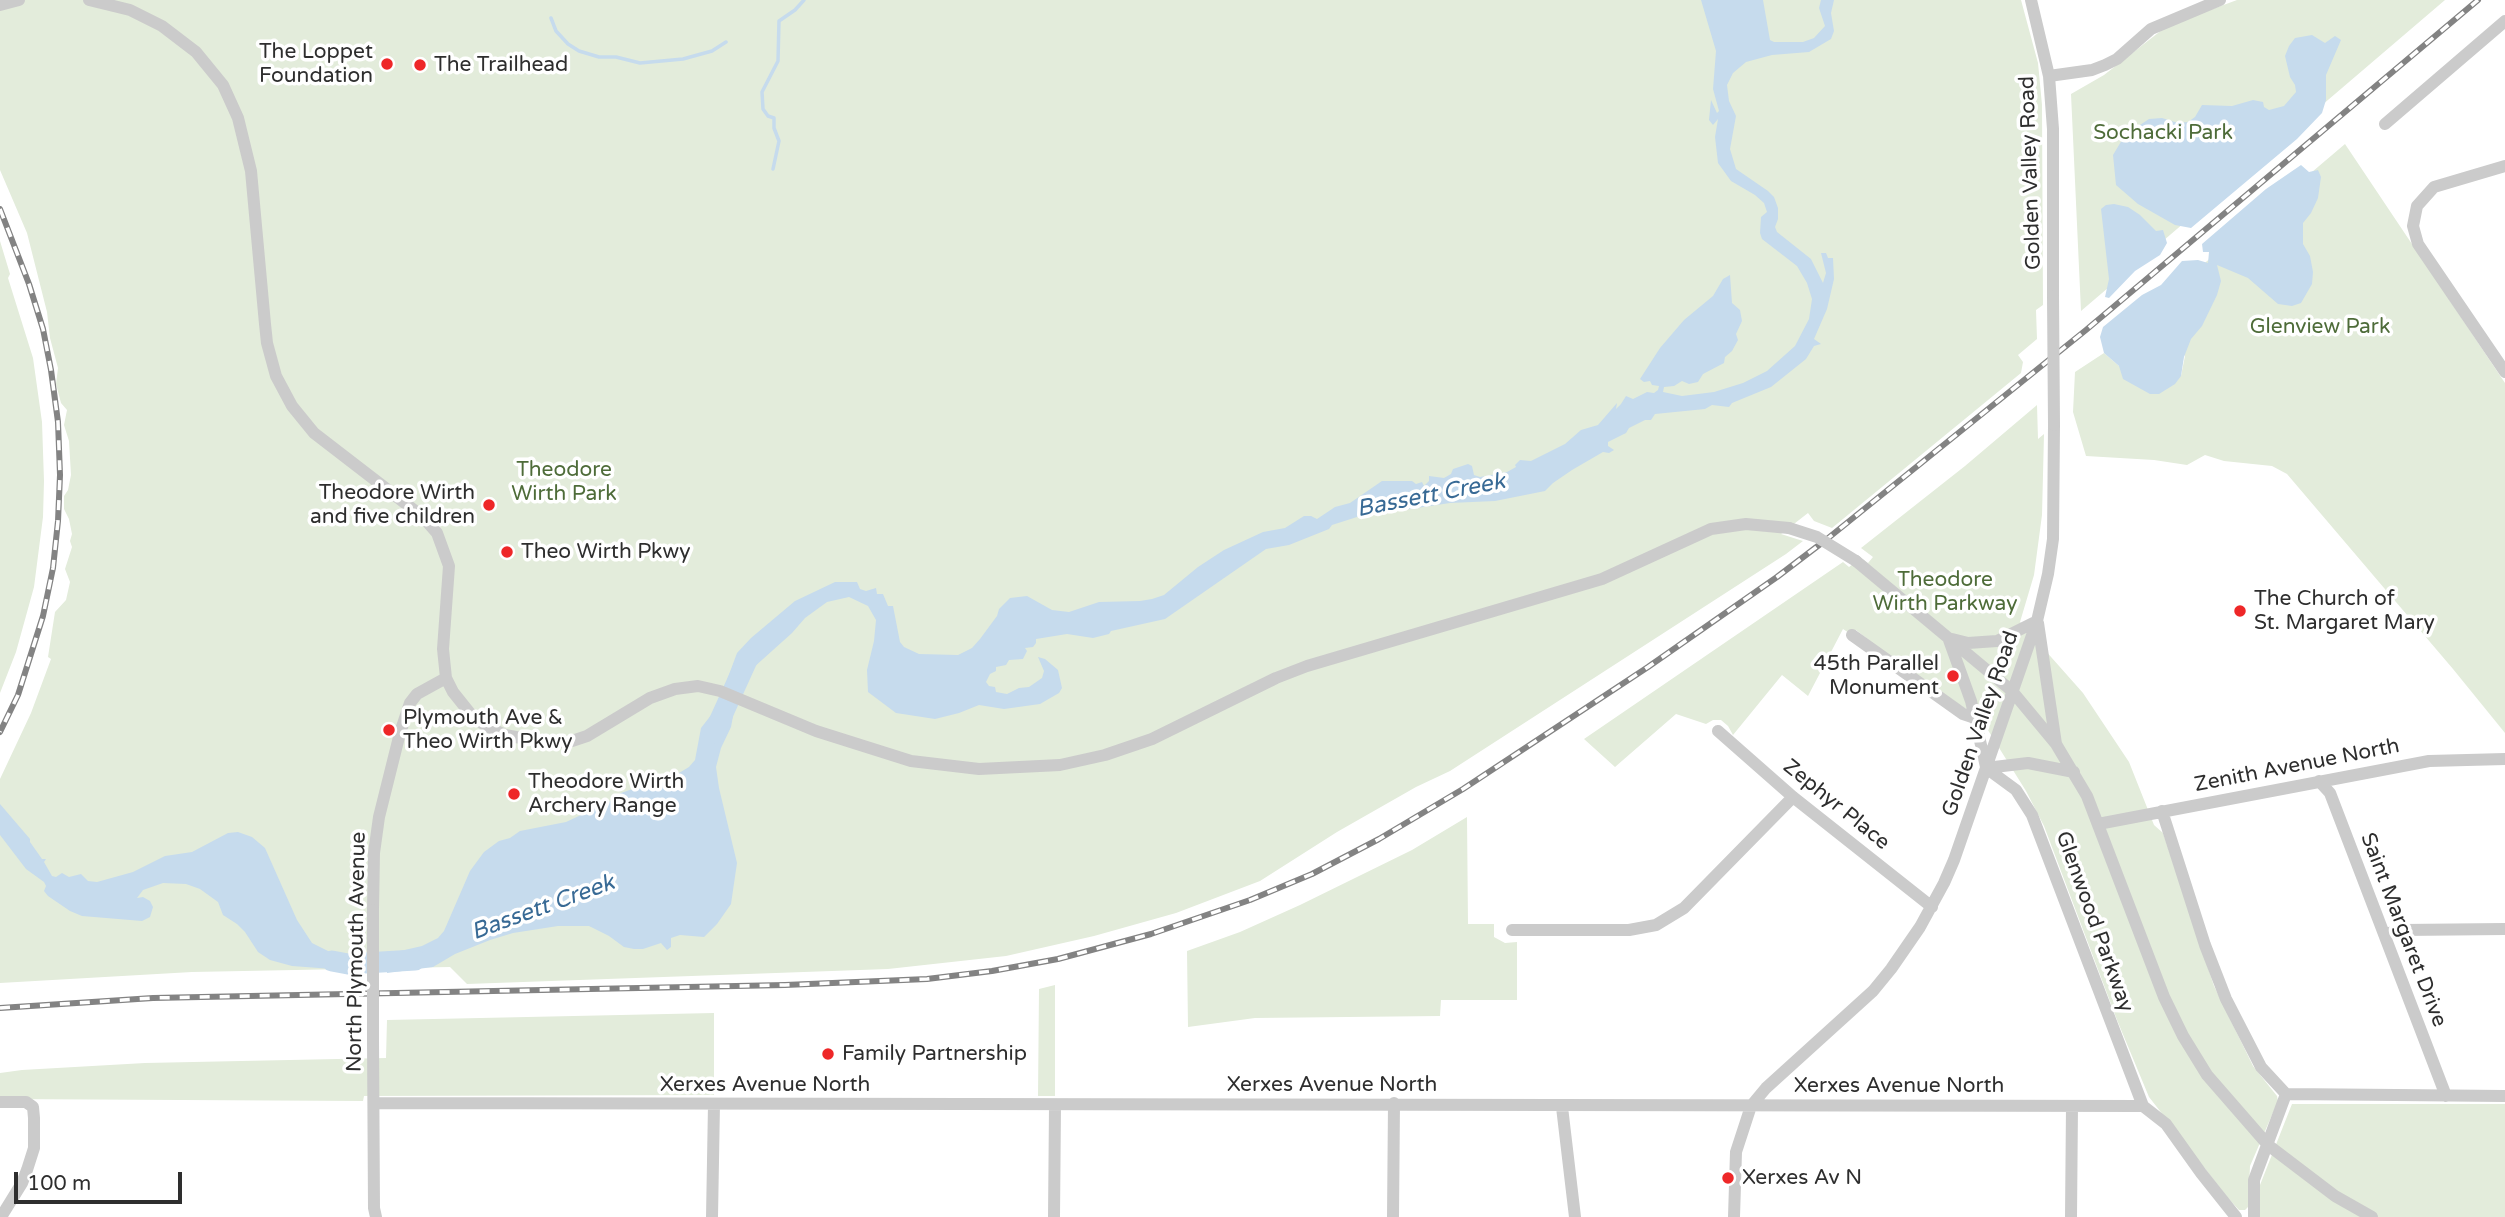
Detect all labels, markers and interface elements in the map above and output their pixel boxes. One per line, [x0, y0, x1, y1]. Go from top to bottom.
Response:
place label: The Loppet Foundation [259, 39, 373, 89]
place label: The Trailhead [434, 52, 568, 78]
marker: The Loppet Foundation [379, 56, 395, 72]
marker: The Trailhead [412, 57, 428, 73]
street label: Golden Valley Road [2015, 75, 2047, 271]
park label: Sochacki Park [2093, 120, 2233, 146]
park label: Glenview Park [2250, 314, 2390, 340]
park label: Theodore Wirth Park [511, 457, 617, 507]
water label: Bassett Creek [1355, 468, 1507, 524]
place label: Theodore Wirth and five children [310, 480, 475, 530]
marker: Theodore Wirth and five children [481, 497, 497, 513]
place label: Theo Wirth Pkwy [521, 539, 690, 565]
marker: Theo Wirth Pkwy [499, 544, 515, 560]
park label: Theodore Wirth Parkway [1873, 567, 2017, 617]
place label: The Church of St. Margaret Mary [2254, 586, 2435, 636]
marker: The Church of St. Margaret Mary [2232, 603, 2248, 619]
street label: Golden Valley Road [1937, 628, 2025, 820]
place label: 45th Parallel Monument [1814, 651, 1939, 701]
marker: 45th Parallel Monument [1945, 668, 1961, 684]
place label: Plymouth Ave & Theo Wirth Pkwy [403, 705, 572, 755]
marker: Plymouth Ave & Theo Wirth Pkwy [381, 722, 397, 738]
street label: Zenith Avenue North [2192, 734, 2402, 798]
street label: Zephyr Place [1778, 754, 1894, 856]
place label: Theodore Wirth Archery Range [528, 769, 684, 819]
marker: Theodore Wirth Archery Range [506, 786, 522, 802]
street label: Glenwood Parkway [2050, 828, 2138, 1016]
street label: Saint Margaret Drive [2354, 829, 2452, 1031]
street label: North Plymouth Avenue [342, 832, 372, 1072]
water label: Bassett Creek [468, 869, 618, 947]
place label: Family Partnership [842, 1041, 1027, 1067]
marker: Family Partnership [820, 1046, 836, 1062]
street label: Xerxes Avenue North [660, 1072, 870, 1098]
street label: Xerxes Avenue North [1227, 1072, 1437, 1098]
street label: Xerxes Avenue North [1794, 1073, 2004, 1099]
scale bar [18, 1158, 186, 1202]
place label: Xerxes Av N [1742, 1165, 1862, 1191]
marker: Xerxes Av N [1720, 1170, 1736, 1186]
text: 100 m [27, 1171, 91, 1196]

